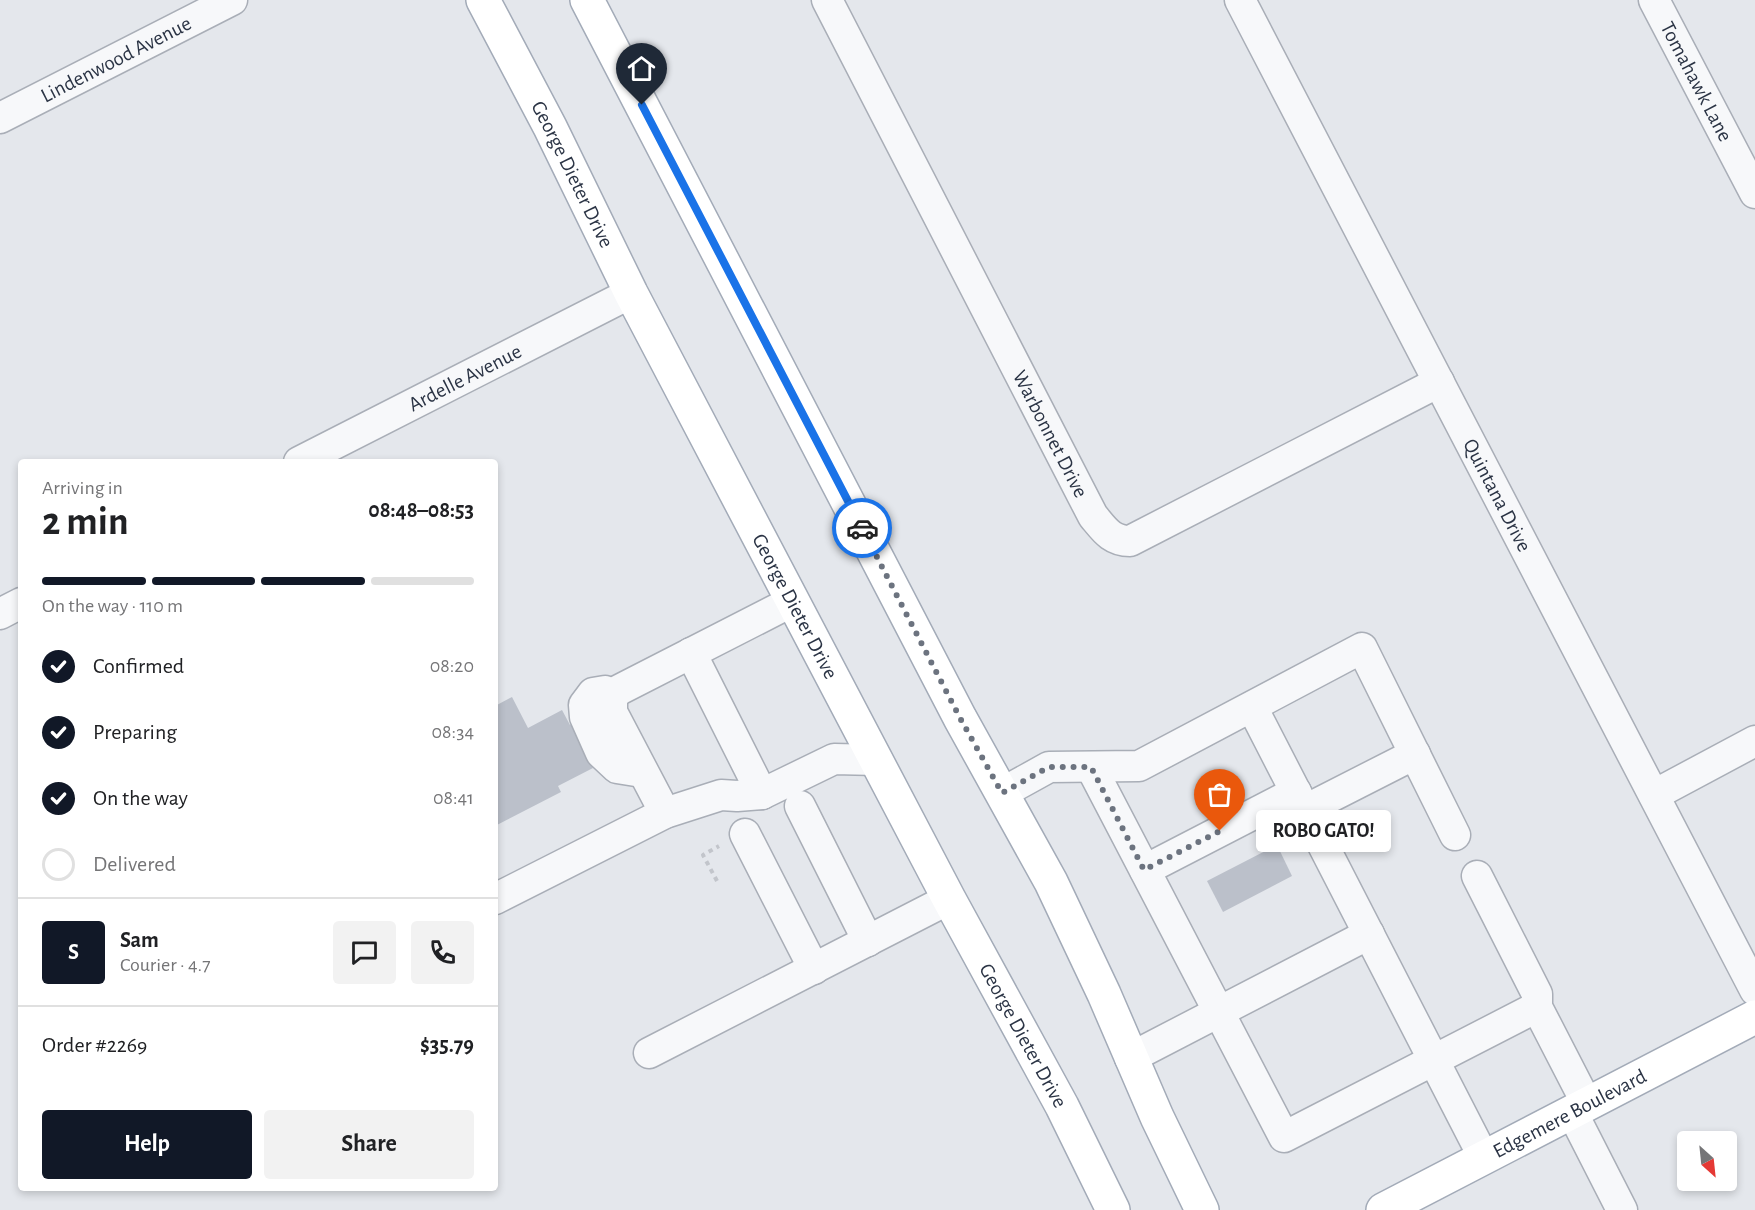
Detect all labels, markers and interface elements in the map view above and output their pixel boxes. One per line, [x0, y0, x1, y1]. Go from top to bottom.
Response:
street label: Lindenwood Avenue [37, 12, 195, 106]
street label: Tomahawk Lane [1657, 18, 1737, 145]
pin [616, 43, 667, 105]
icon: home [625, 52, 658, 85]
street label: George Dieter Drive [528, 97, 618, 251]
street label: Ardelle Avenue [405, 340, 525, 415]
street label: Warbonnet Drive [1009, 367, 1092, 501]
street label: Quintana Drive [1460, 435, 1535, 555]
text: Arriving in [42, 478, 123, 498]
courier [832, 498, 892, 558]
text: 08:48–08:53 [368, 499, 474, 521]
text: 2 min [42, 503, 129, 542]
icon: car [846, 512, 879, 545]
street label: George Dieter Drive [749, 530, 842, 682]
text: On the way · 110 m [42, 596, 183, 616]
icon: check [42, 650, 75, 683]
text: Confirmed [93, 655, 184, 677]
text: 08:20 [430, 656, 474, 676]
icon: check [42, 716, 75, 749]
text: Preparing [93, 721, 177, 743]
text: 08:34 [432, 722, 474, 742]
pin [1194, 769, 1245, 831]
icon: bag [1203, 778, 1236, 811]
icon: check [42, 782, 75, 815]
text: On the way [93, 787, 188, 809]
text: 08:41 [433, 788, 474, 808]
callout: ROBO GATO! [1256, 810, 1391, 852]
text: ROBO GATO! [1272, 821, 1375, 841]
text: Delivered [93, 853, 176, 875]
button: chat [333, 921, 396, 984]
button: phone [411, 921, 474, 984]
text: Sam [120, 929, 159, 951]
text: S [68, 941, 79, 963]
text: Courier · 4.7 [120, 955, 211, 975]
street label: George Dieter Drive [976, 960, 1071, 1111]
text: Order #2269 [42, 1034, 147, 1056]
text: $35.79 [420, 1034, 474, 1056]
street label: Edgemere Boulevard [1489, 1065, 1650, 1162]
button: Help [42, 1110, 252, 1179]
button: Share [264, 1110, 474, 1179]
north arrow [1677, 1131, 1737, 1191]
map controls [1677, 1131, 1737, 1191]

